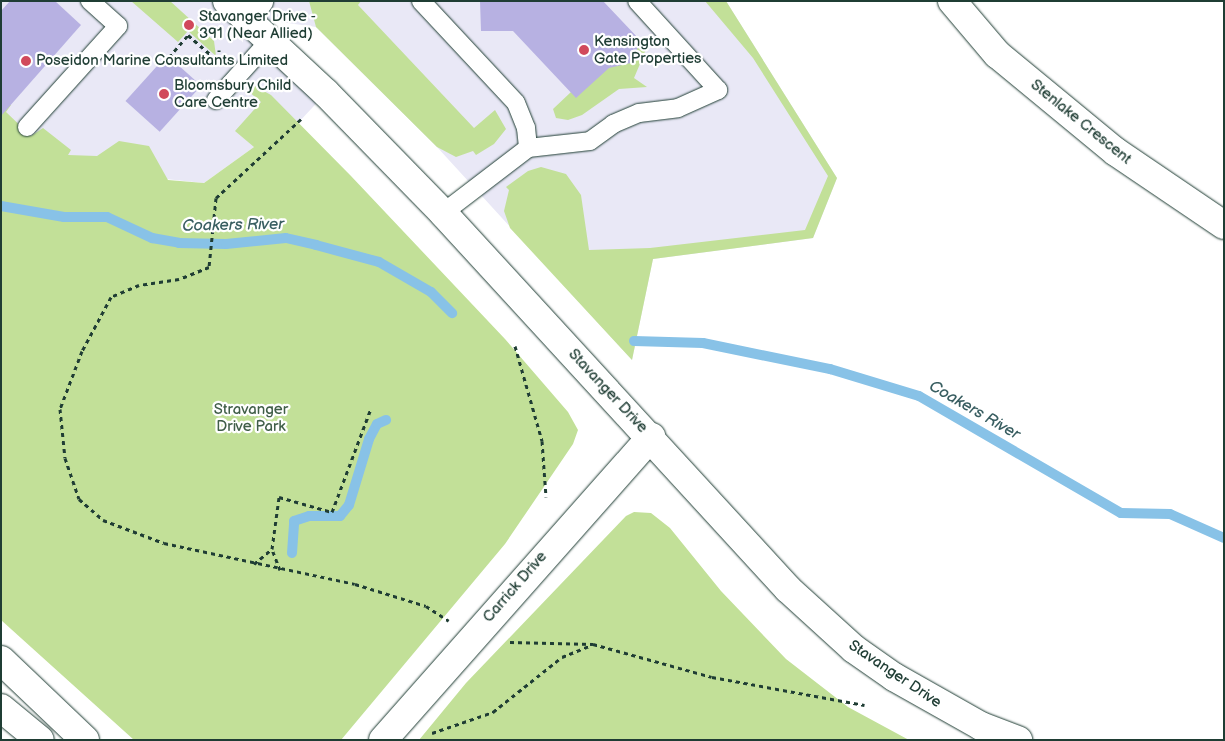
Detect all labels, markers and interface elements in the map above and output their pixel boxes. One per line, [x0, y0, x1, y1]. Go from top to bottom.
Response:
place label: Stavanger Drive - 391 (Near Allied) [199, 7, 317, 42]
marker: Stavanger Drive - 391 (Near Allied) [183, 19, 195, 31]
place label: Kensington Gate Properties [594, 32, 702, 67]
marker: Kensington Gate Properties [578, 44, 590, 56]
place label: Poseidon Marine Consultants Limited [36, 52, 288, 70]
marker: Poseidon Marine Consultants Limited [20, 55, 32, 67]
place label: Bloomsbury Child Care Centre [174, 76, 292, 111]
street label: Stenlake Crescent [1027, 76, 1135, 168]
marker: Bloomsbury Child Care Centre [158, 88, 170, 100]
water label: Coakers River [182, 216, 284, 236]
street label: Stavanger Drive [565, 345, 651, 437]
water label: Coakers River [925, 377, 1023, 445]
park label: Stravanger Drive Park [214, 400, 288, 435]
street label: Carrick Drive [479, 548, 551, 626]
street label: Stavanger Drive [845, 636, 945, 712]

